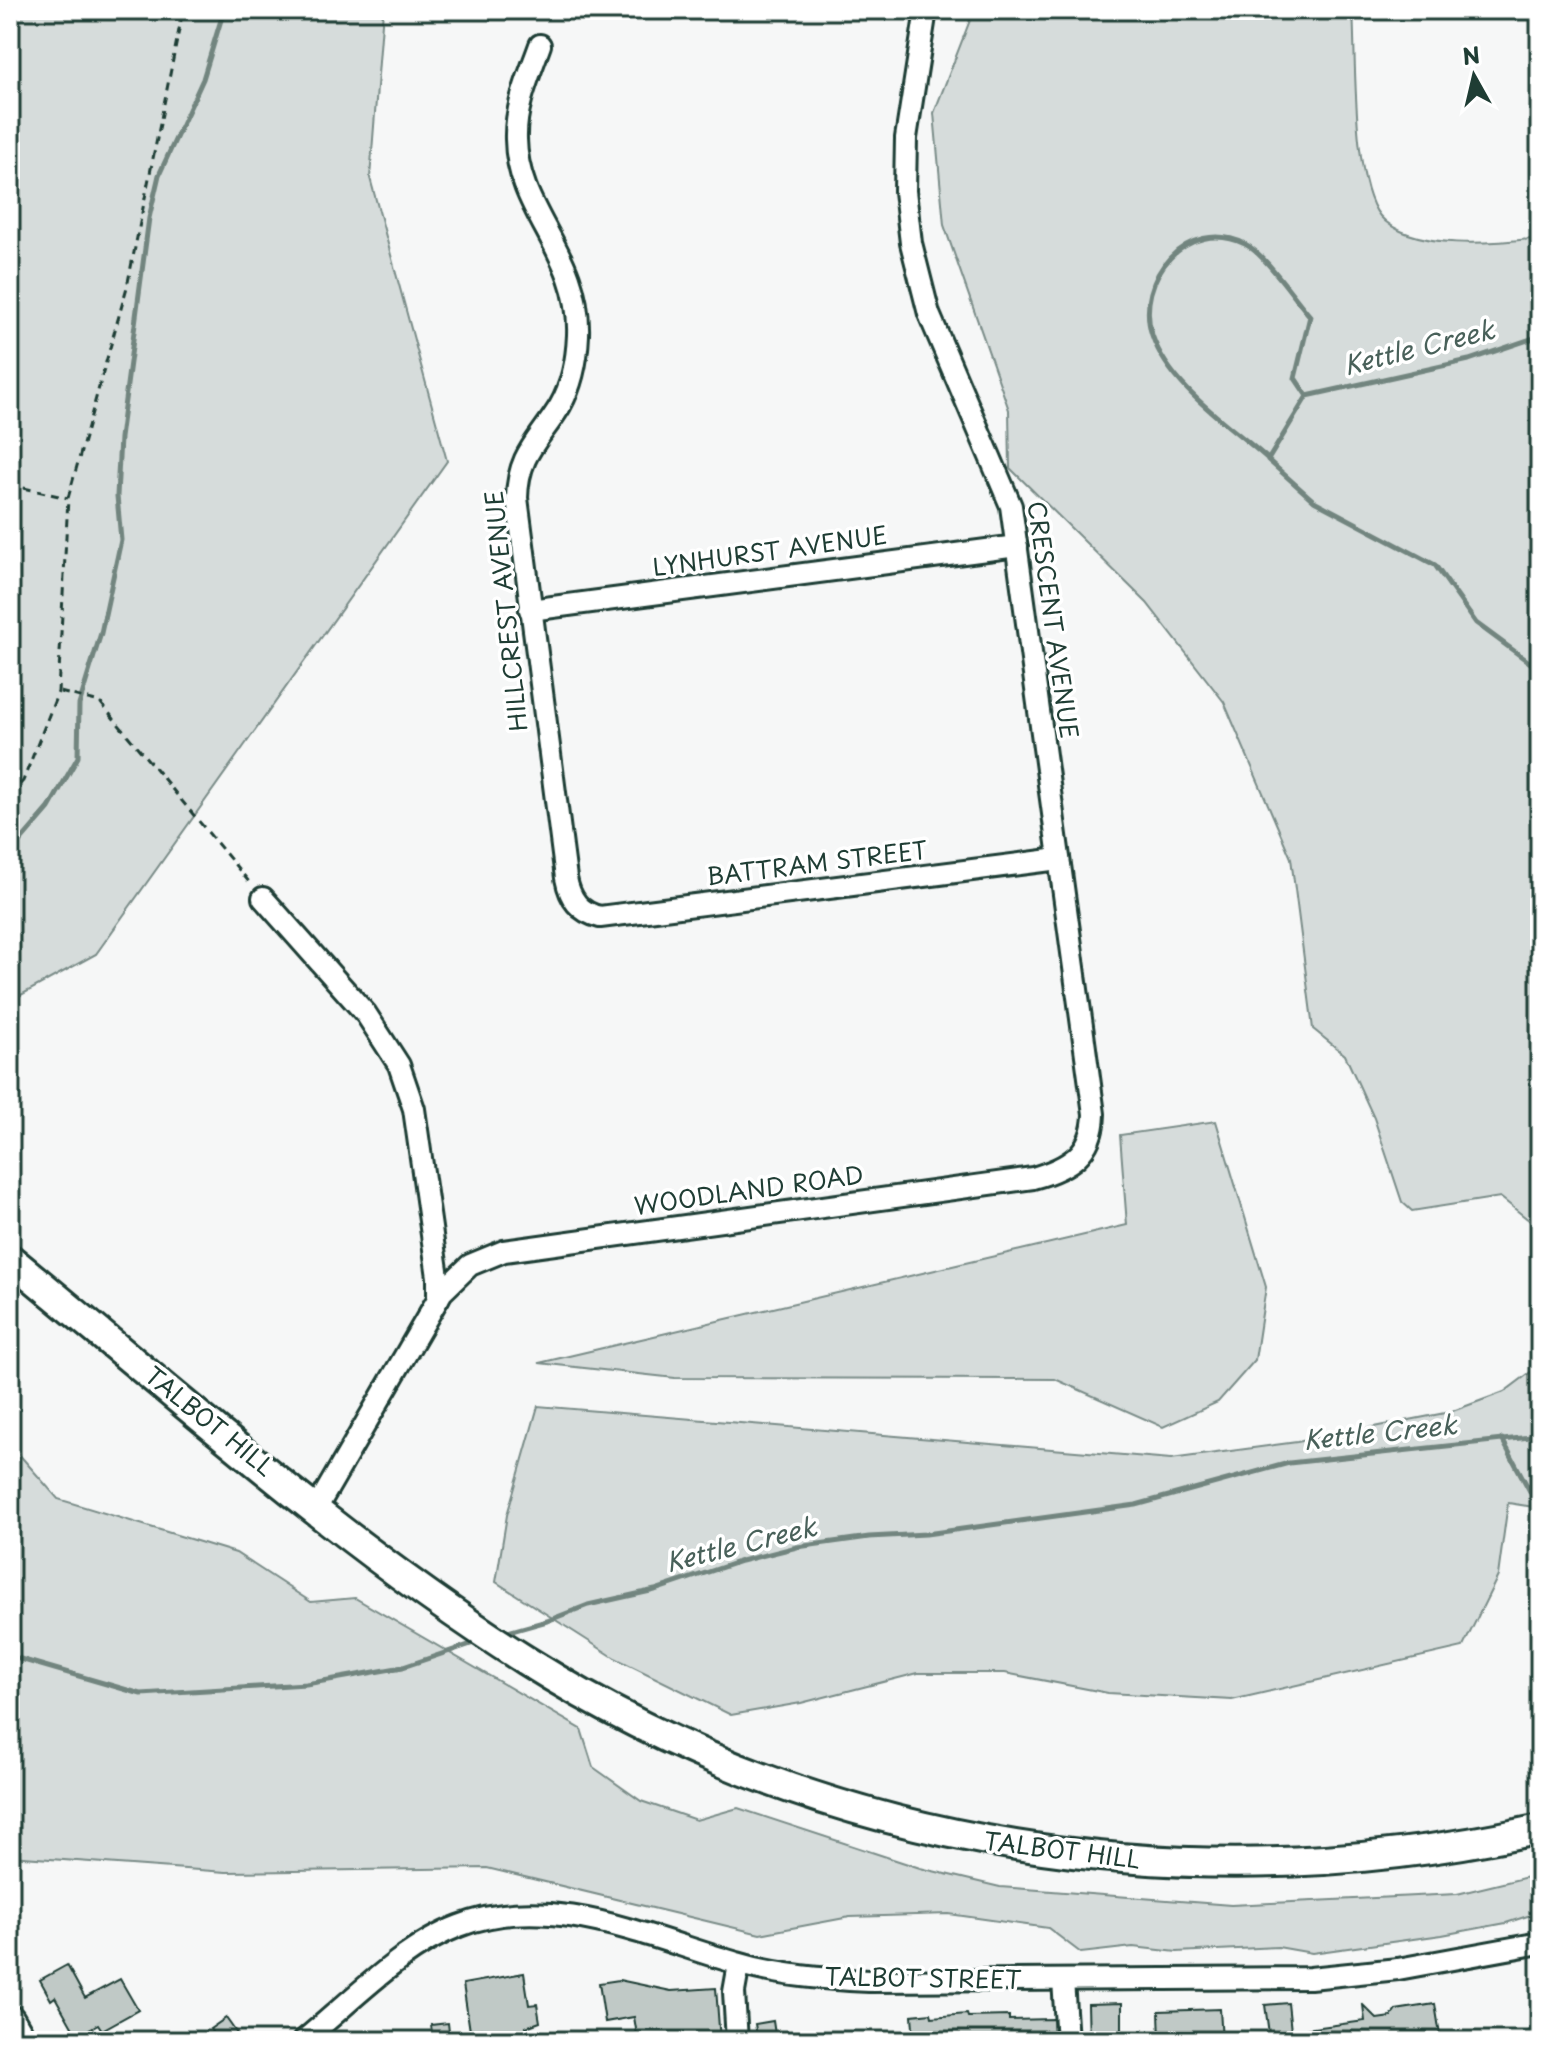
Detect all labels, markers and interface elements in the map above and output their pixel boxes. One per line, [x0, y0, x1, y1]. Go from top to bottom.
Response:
north arrow [1434, 36, 1514, 116]
text: N [1460, 37, 1482, 72]
water label: Kettle Creek [1339, 309, 1499, 384]
street label: HILLCREST AVENUE [474, 489, 536, 733]
street label: CRESCENT AVENUE [1019, 499, 1088, 741]
street label: LYNHURST AVENUE [650, 516, 889, 584]
street label: BATTRAM STREET [704, 831, 929, 893]
street label: WOODLAND ROAD [632, 1155, 866, 1223]
street label: TALBOT HILL [138, 1357, 283, 1484]
water label: Kettle Creek [1301, 1404, 1460, 1459]
water label: Kettle Creek [661, 1506, 821, 1581]
street label: TALBOT HILL [982, 1822, 1142, 1876]
street label: TALBOT STREET [824, 1957, 1022, 1997]

